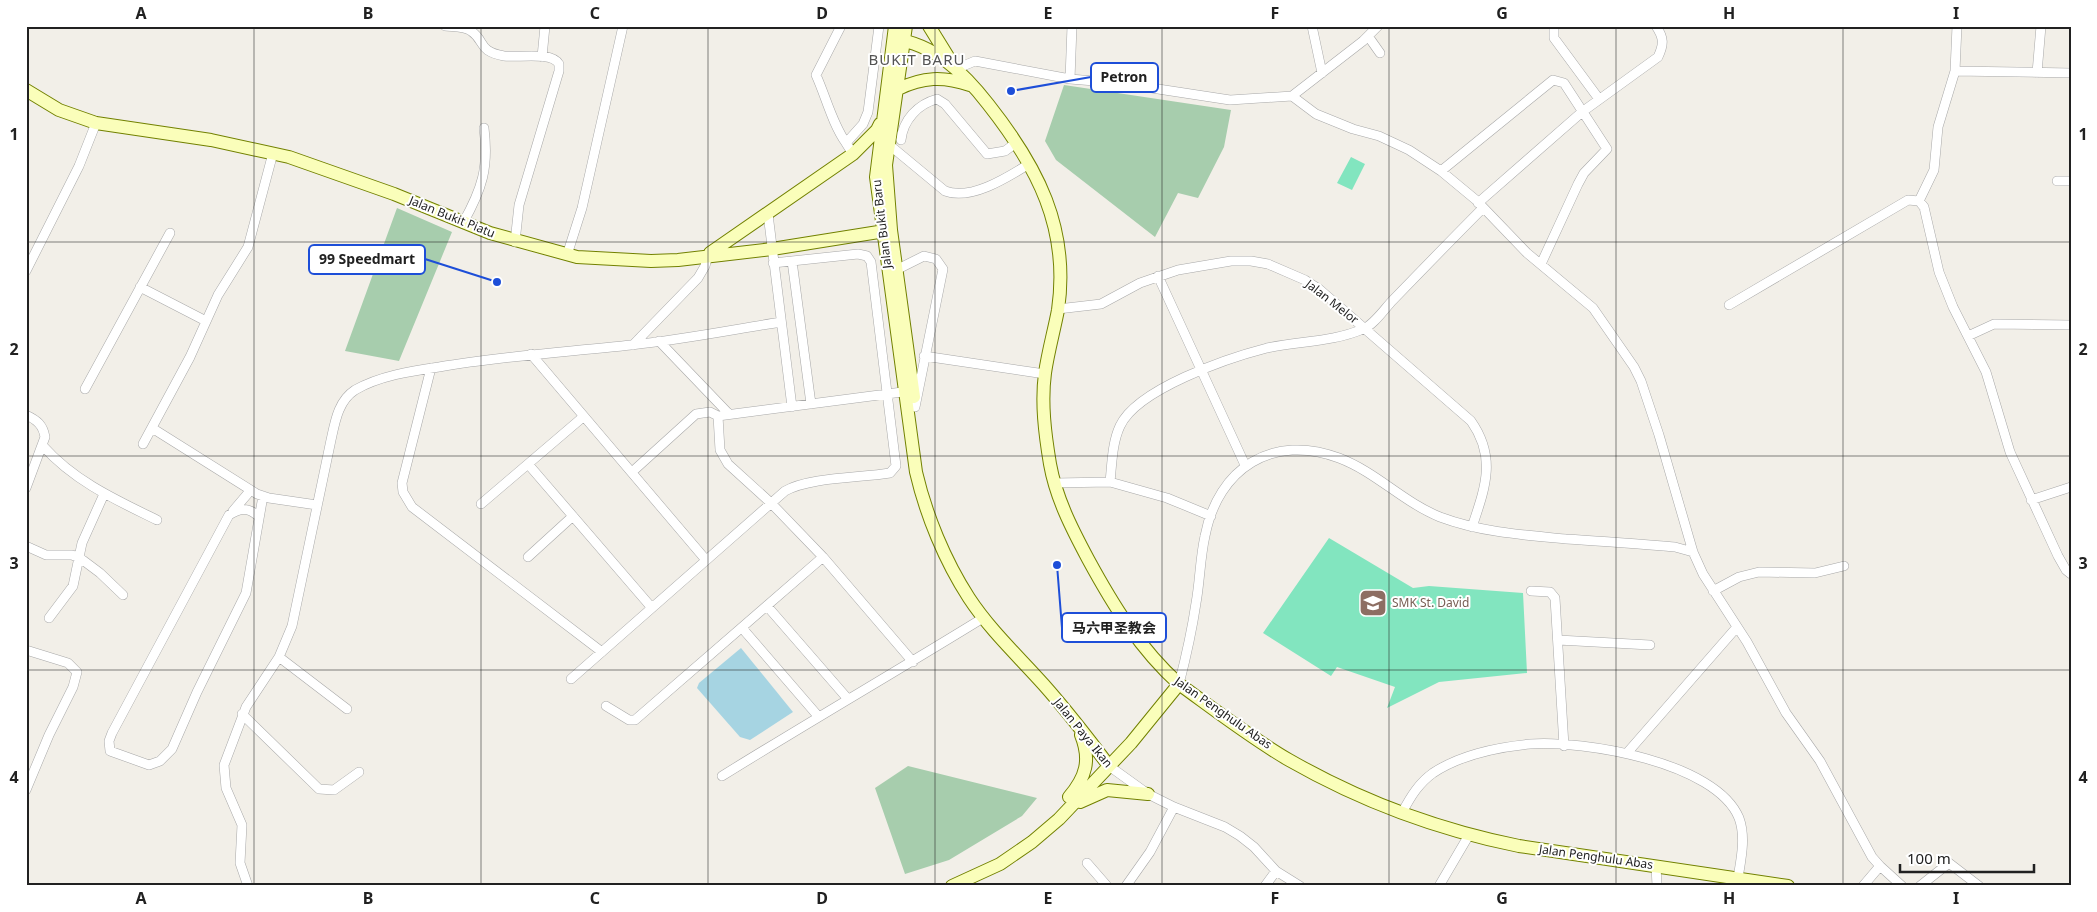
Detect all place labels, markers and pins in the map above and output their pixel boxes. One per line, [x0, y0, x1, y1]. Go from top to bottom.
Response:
callout: Petron [1091, 63, 1158, 92]
callout: 99 Speedmart [309, 245, 425, 274]
school or university icon: SMK St. David [1358, 588, 1388, 618]
place label: SMK St. David [1392, 594, 1469, 611]
callout: 马六甲圣教会 [1062, 613, 1166, 642]

